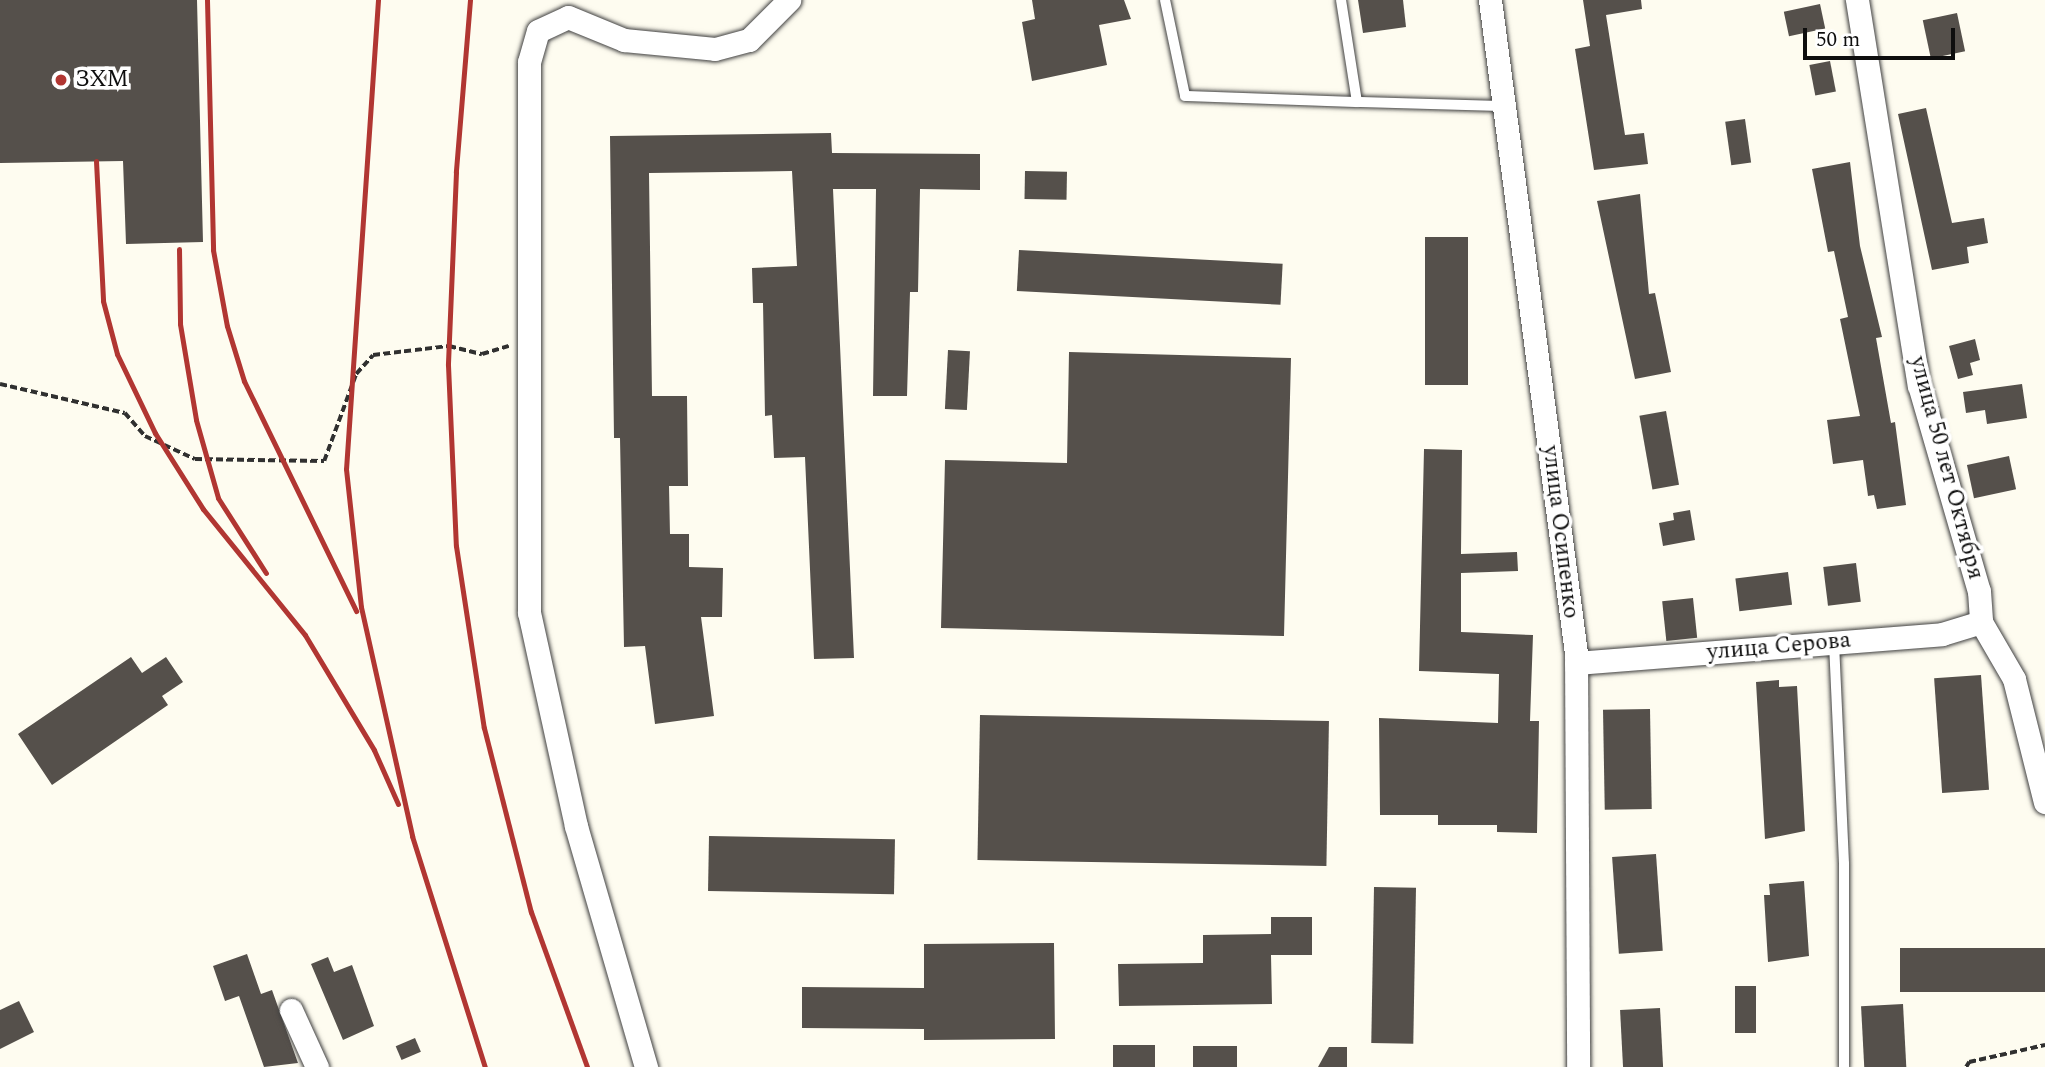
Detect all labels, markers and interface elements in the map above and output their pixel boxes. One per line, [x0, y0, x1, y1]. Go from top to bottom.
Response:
scale bar [1807, 14, 1959, 58]
text: 50 m [1816, 24, 1860, 56]
place label: ЗХМ [75, 66, 129, 94]
marker: ЗХМ [53, 72, 69, 88]
street label: улица 50 лет Октября [1903, 353, 1989, 583]
street label: улица Осипенко [1536, 444, 1584, 620]
street label: улица Серова [1706, 627, 1852, 667]

